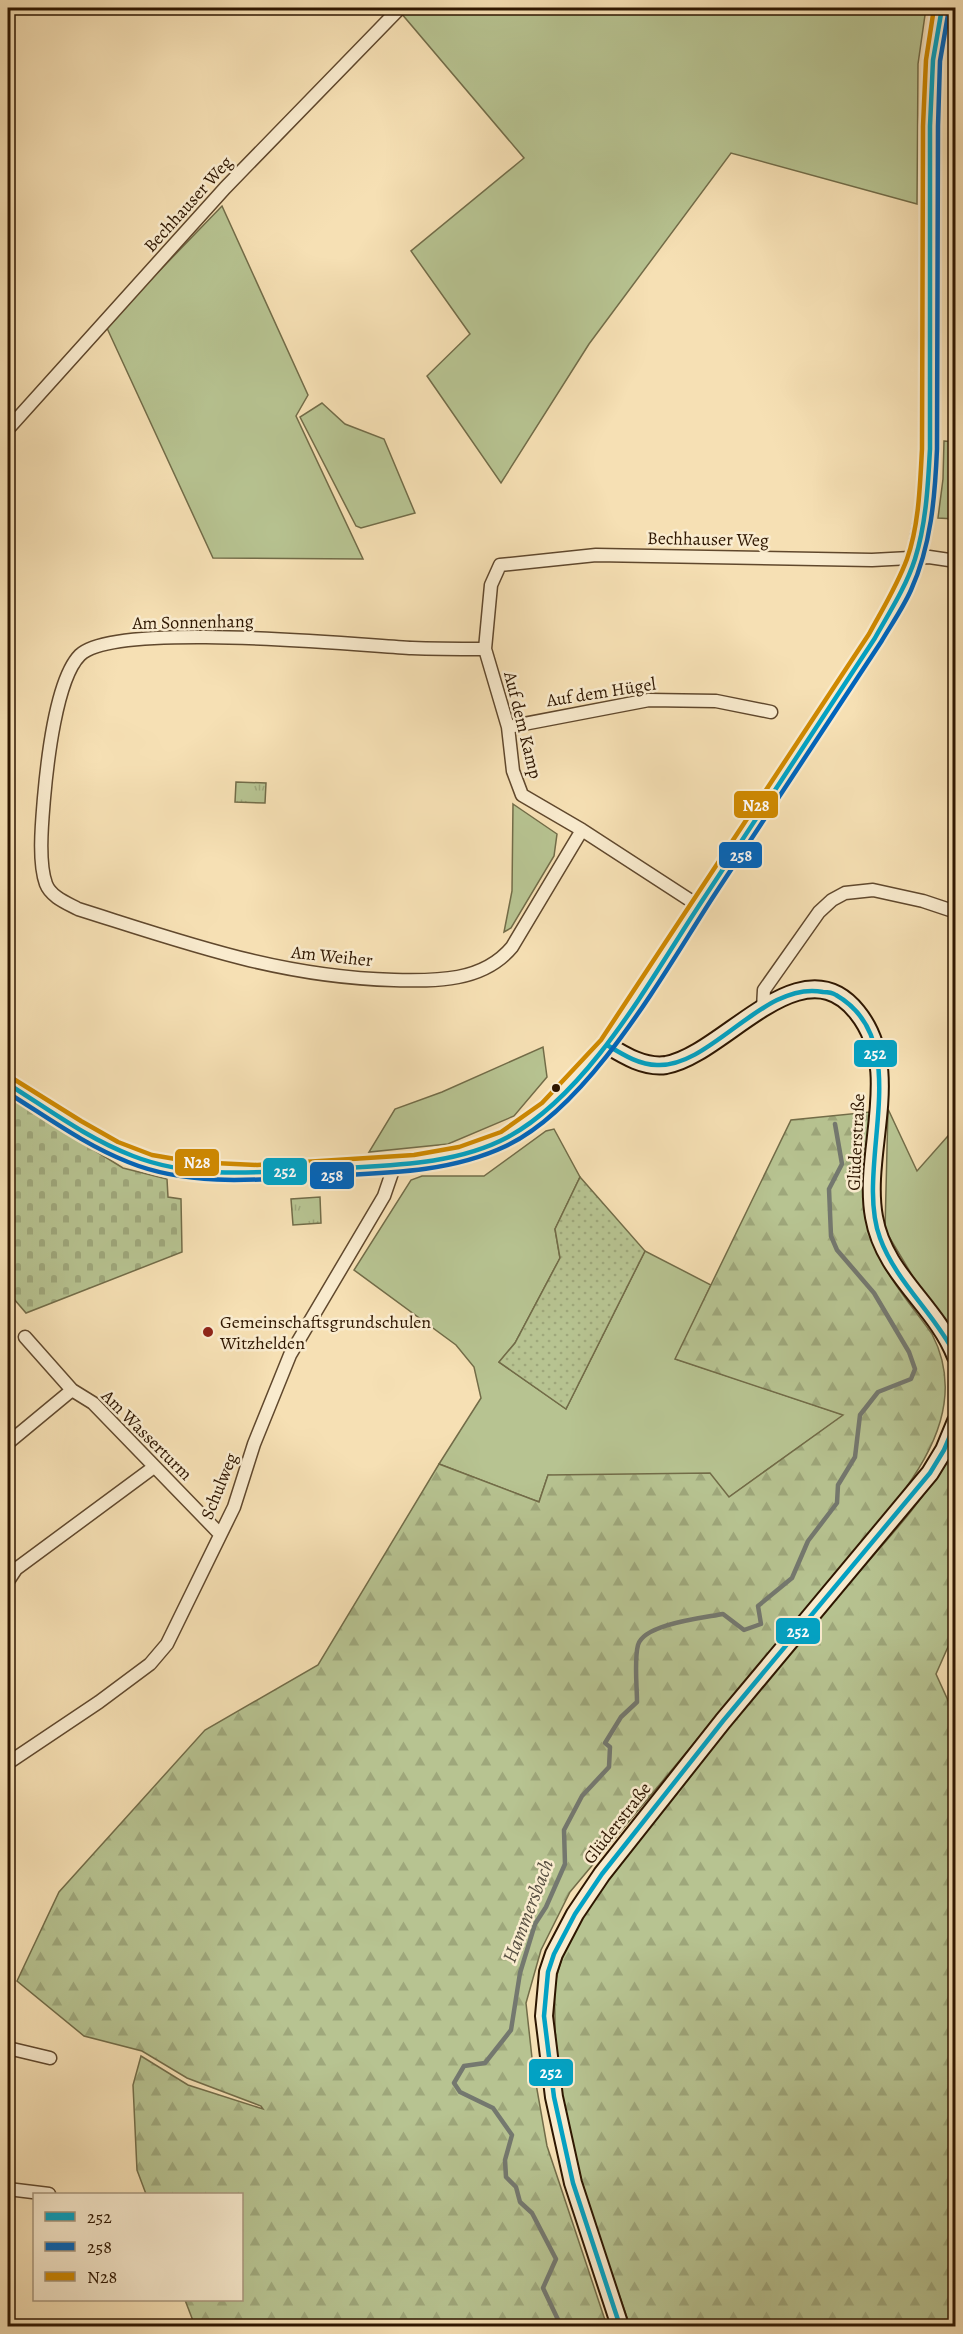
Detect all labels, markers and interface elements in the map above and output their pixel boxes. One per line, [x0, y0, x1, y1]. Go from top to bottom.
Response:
street label: Bechhauser Weg [138, 151, 238, 257]
street label: Bechhauser Weg [647, 526, 769, 552]
street label: Am Sonnenhang [131, 609, 254, 635]
street label: Auf dem Kamp [498, 668, 548, 781]
street label: Auf dem Hügel [544, 671, 658, 713]
line badge: N28 [733, 790, 779, 819]
text: N28 [742, 795, 770, 817]
line badge: 258 [718, 841, 763, 869]
text: 258 [730, 845, 752, 867]
street label: Am Weiher [289, 940, 374, 972]
line badge: 252 [853, 1039, 898, 1068]
text: 252 [864, 1043, 886, 1065]
unlabelled marker [550, 1082, 562, 1094]
street label: Glüderstraße [841, 1093, 871, 1191]
line badge: N28 [174, 1148, 220, 1177]
text: N28 [183, 1152, 211, 1174]
line badge: 252 [262, 1157, 308, 1186]
text: 252 [274, 1161, 296, 1183]
line badge: 258 [309, 1161, 355, 1190]
text: 258 [321, 1165, 343, 1187]
place label: Gemeinschaftsgrundschulen Witzhelden [219, 1310, 431, 1355]
marker: Gemeinschaftsgrundschulen Witzhelden [201, 1325, 215, 1339]
street label: Am Wasserturm [96, 1384, 198, 1486]
street label: Schulweg [195, 1449, 243, 1523]
line badge: 252 [775, 1617, 821, 1645]
text: 252 [787, 1621, 809, 1643]
street label: Glüderstraße [578, 1777, 656, 1869]
water label: Hammersbach [496, 1855, 560, 1967]
line badge: 252 [528, 2058, 574, 2087]
text: 252 [540, 2062, 562, 2084]
legend [33, 2193, 243, 2301]
text: 252 [87, 2205, 112, 2229]
text: 258 [87, 2235, 112, 2259]
text: N28 [87, 2265, 117, 2289]

